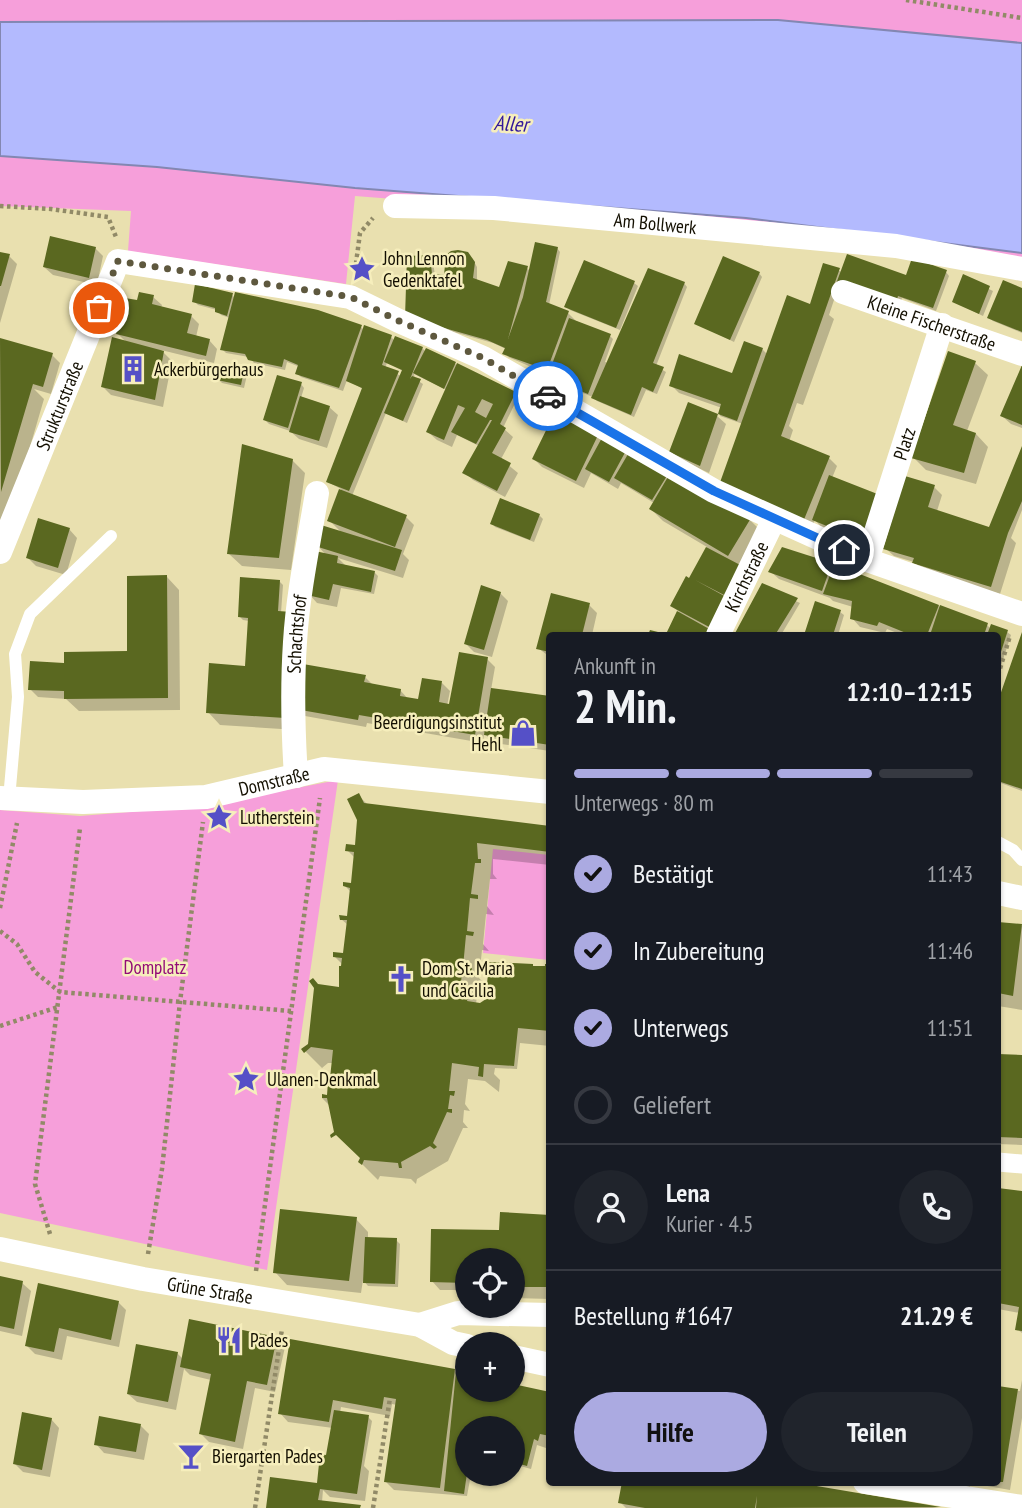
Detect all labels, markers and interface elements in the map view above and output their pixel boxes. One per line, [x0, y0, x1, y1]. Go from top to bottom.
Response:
water label: Aller [493, 109, 532, 138]
street label: Am Bollwerk [613, 207, 698, 239]
place label: John Lennon Gedenktafel [382, 246, 465, 292]
place icon: John Lennon Gedenktafel [347, 254, 377, 284]
pin [69, 278, 129, 338]
icon: bag [80, 289, 118, 327]
street label: Kleine Fischerstraße [864, 289, 999, 356]
building icon: Ackerbürgerhaus [118, 354, 148, 384]
street label: Strukturstraße [30, 357, 88, 454]
place label: Ackerbürgerhaus [154, 357, 263, 381]
courier [513, 361, 583, 431]
icon: car [529, 377, 567, 415]
street label: Platz [888, 424, 921, 463]
pin [814, 520, 874, 580]
icon: home [825, 531, 863, 569]
street label: Kirchstraße [719, 537, 774, 616]
street label: Schachtshof [282, 592, 312, 674]
text: Ankunft in [574, 651, 656, 680]
text: 12:10–12:15 [846, 675, 973, 708]
text: 2 Min. [574, 676, 677, 736]
place label: Beerdigungsinstitut Hehl [374, 710, 503, 756]
shop icon: Beerdigungsinstitut Hehl [508, 718, 538, 748]
street label: Domstraße [236, 761, 312, 801]
text: Unterwegs · 80 m [574, 788, 714, 817]
place icon: Lutherstein [204, 802, 234, 832]
place label: Lutherstein [240, 805, 314, 829]
icon: check [574, 855, 612, 893]
text: Bestätigt [633, 857, 714, 890]
text: 11:43 [927, 859, 973, 888]
icon: check [574, 932, 612, 970]
text: In Zubereitung [633, 934, 764, 967]
text: 11:46 [927, 936, 973, 965]
park label: Domplatz [124, 955, 187, 979]
place label: Dom St. Maria und Cäcilia [422, 956, 513, 1002]
church icon: Dom St. Maria und Cäcilia [386, 964, 416, 994]
icon: check [574, 1009, 612, 1047]
text: Unterwegs [633, 1011, 728, 1044]
text: 11:51 [927, 1013, 973, 1042]
place icon: Ulanen-Denkmal [231, 1064, 261, 1094]
place label: Ulanen-Denkmal [267, 1067, 377, 1091]
text: Geliefert [633, 1088, 711, 1121]
button: person [574, 1170, 648, 1244]
button: phone [899, 1170, 973, 1244]
text: Lena [666, 1176, 710, 1209]
text: Kurier · 4.5 [666, 1209, 753, 1238]
map controls [455, 1248, 525, 1486]
button: locate [455, 1248, 525, 1318]
street label: Grüne Straße [165, 1271, 255, 1309]
text: Bestellung #1647 [574, 1299, 734, 1332]
text: 21.29 € [900, 1299, 973, 1332]
restaurant icon: Pades [214, 1325, 244, 1355]
place label: Pades [250, 1328, 288, 1352]
button: + [455, 1332, 525, 1402]
button: Hilfe [574, 1392, 767, 1472]
button: Teilen [781, 1392, 973, 1472]
button: − [455, 1416, 525, 1486]
bar icon: Biergarten Pades [176, 1441, 206, 1471]
place label: Biergarten Pades [212, 1444, 323, 1468]

